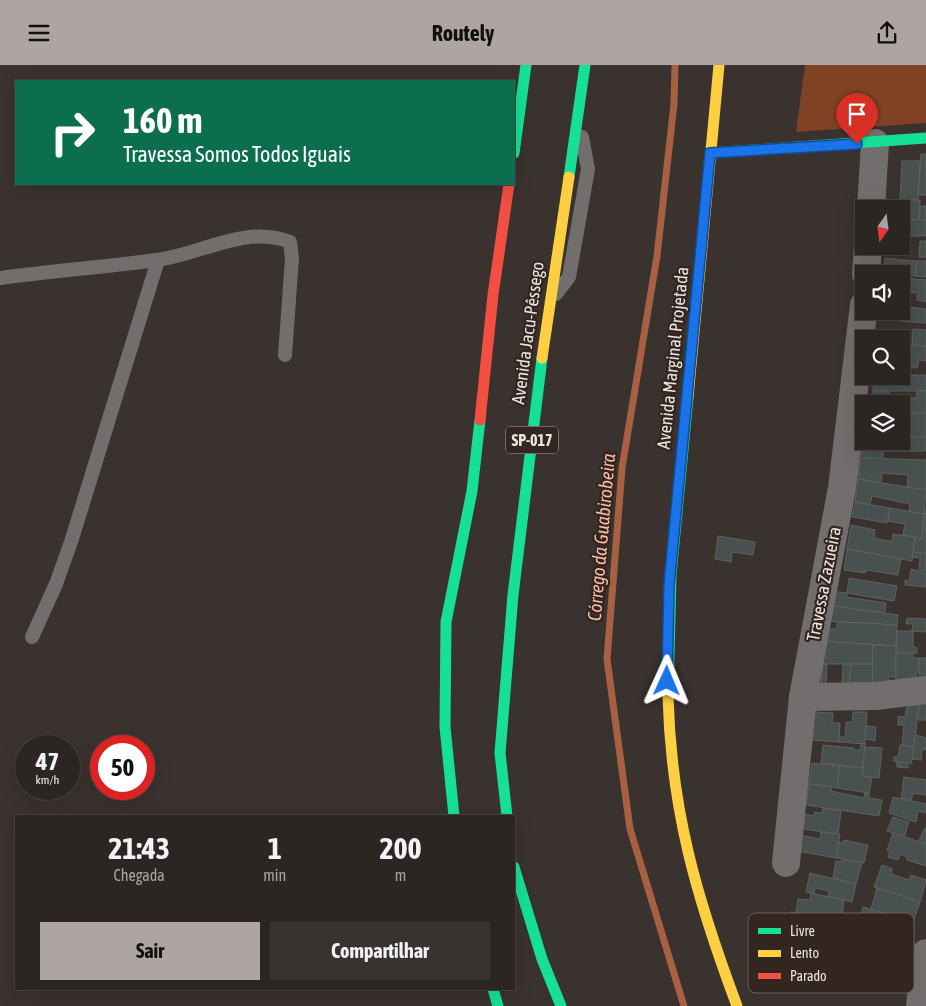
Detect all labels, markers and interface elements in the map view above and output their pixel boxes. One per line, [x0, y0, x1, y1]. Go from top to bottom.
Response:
icon: menu [25, 19, 53, 47]
icon: share [873, 19, 901, 47]
text: Routely [432, 20, 494, 46]
pin [836, 93, 878, 144]
icon: right [40, 100, 105, 165]
text: 160 m [123, 100, 202, 140]
icon: arrive [843, 100, 871, 128]
text: Travessa Somos Todos Iguais [123, 141, 351, 167]
north arrow [855, 200, 910, 255]
map controls [855, 200, 910, 450]
street label: Avenida Jacu-Pêssego [507, 260, 548, 406]
button: sound [855, 265, 910, 320]
street label: Avenida Marginal Projetada [652, 266, 693, 450]
button: search [855, 330, 910, 385]
button: layers [855, 395, 910, 450]
road number: SP-017 [506, 427, 558, 453]
water label: Córrego da Guabirobeira [583, 452, 619, 622]
street label: Travessa Zazueira [802, 525, 845, 643]
position arrow [640, 654, 692, 706]
speed limit sign: 50 [90, 735, 155, 800]
text: 47 [36, 747, 59, 775]
text: km/h [36, 773, 59, 787]
text: 21:43 [108, 831, 170, 865]
text: 1 [268, 831, 282, 865]
text: 200 [379, 831, 422, 865]
text: Chegada [113, 866, 165, 884]
text: min [263, 866, 286, 884]
text: m [395, 866, 406, 884]
legend [748, 913, 914, 993]
button: Sair [40, 922, 260, 980]
button: Compartilhar [270, 922, 490, 980]
text: Livre [790, 923, 815, 939]
text: Lento [790, 945, 819, 961]
text: Parado [790, 968, 827, 984]

